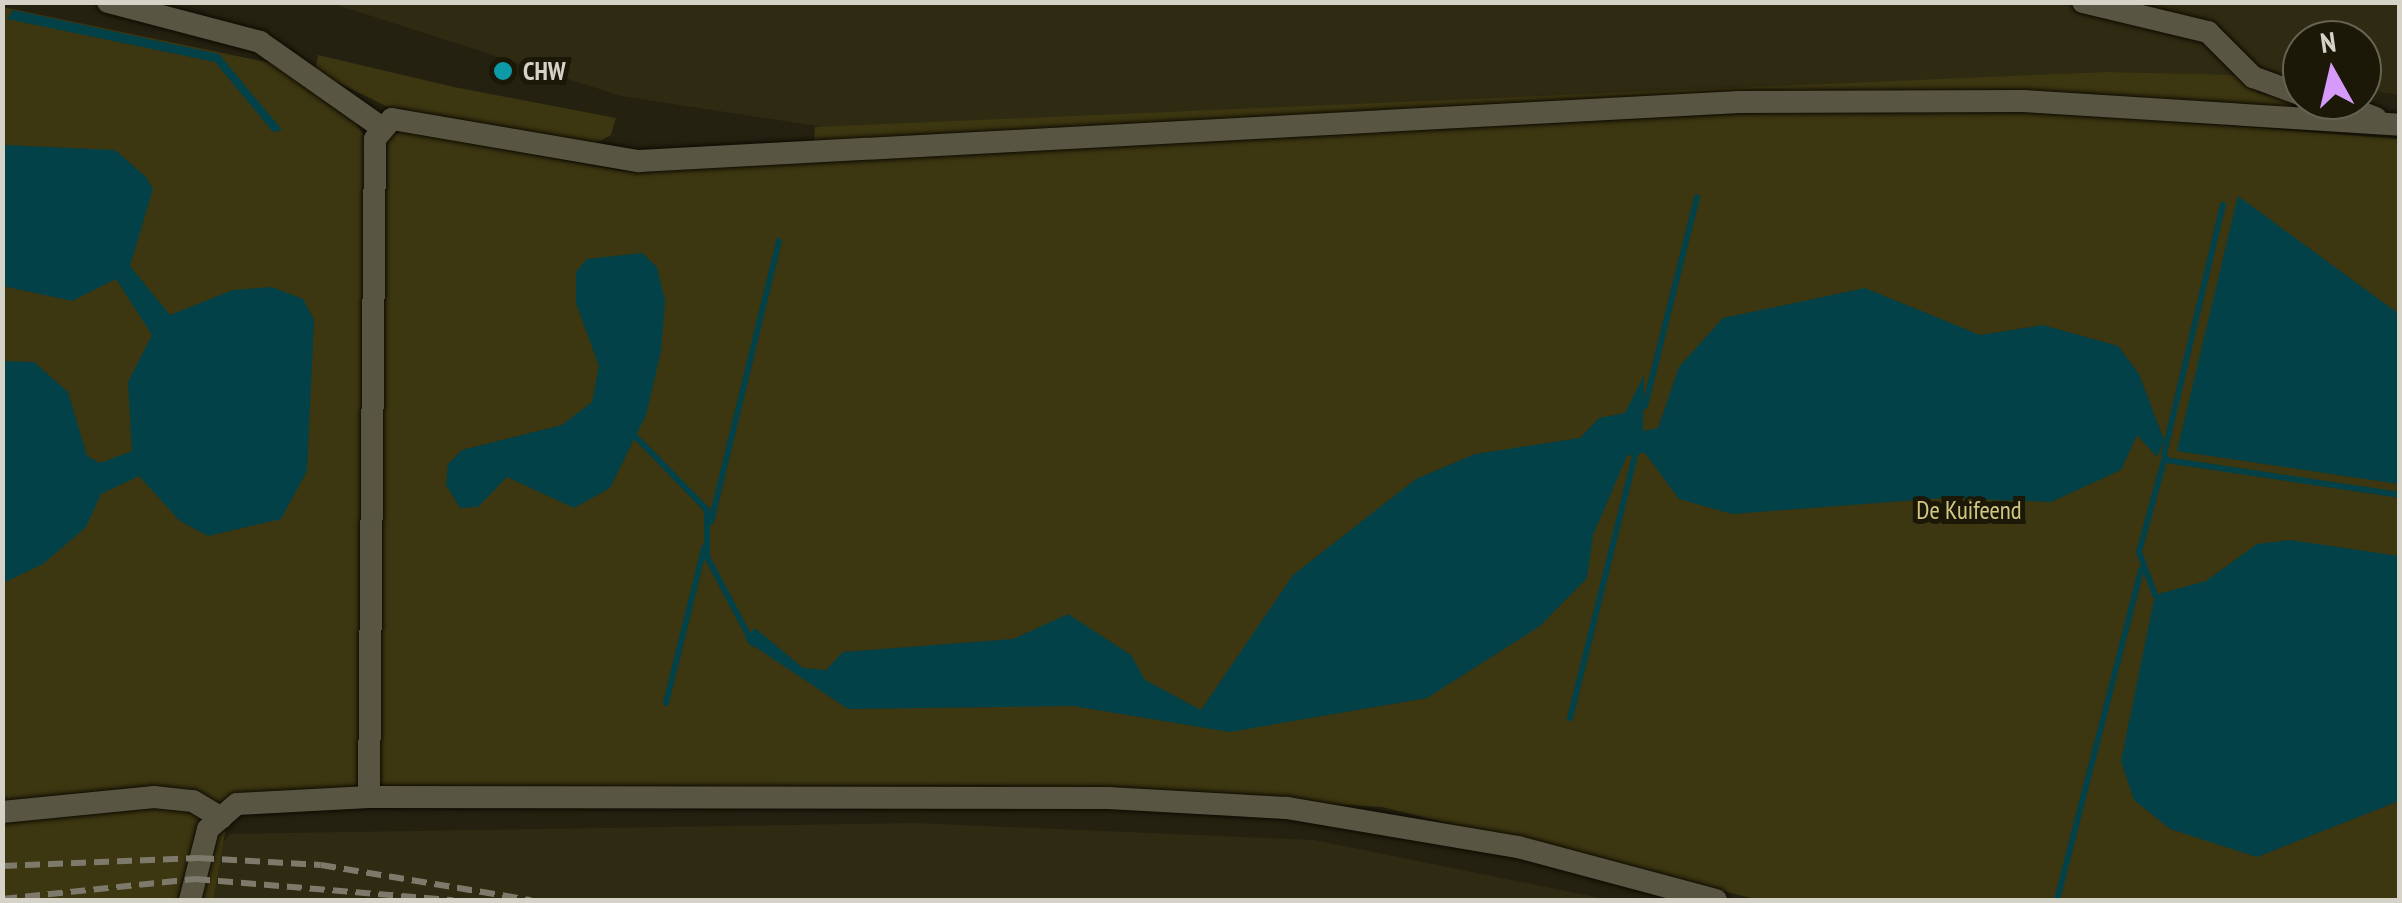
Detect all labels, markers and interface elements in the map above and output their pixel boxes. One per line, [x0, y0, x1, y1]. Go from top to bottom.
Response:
north arrow [2282, 20, 2382, 120]
text: N [2318, 22, 2338, 61]
place label: CHW [523, 56, 566, 86]
marker: CHW [492, 60, 514, 82]
park label: De Kuifeend [1916, 495, 2022, 525]

